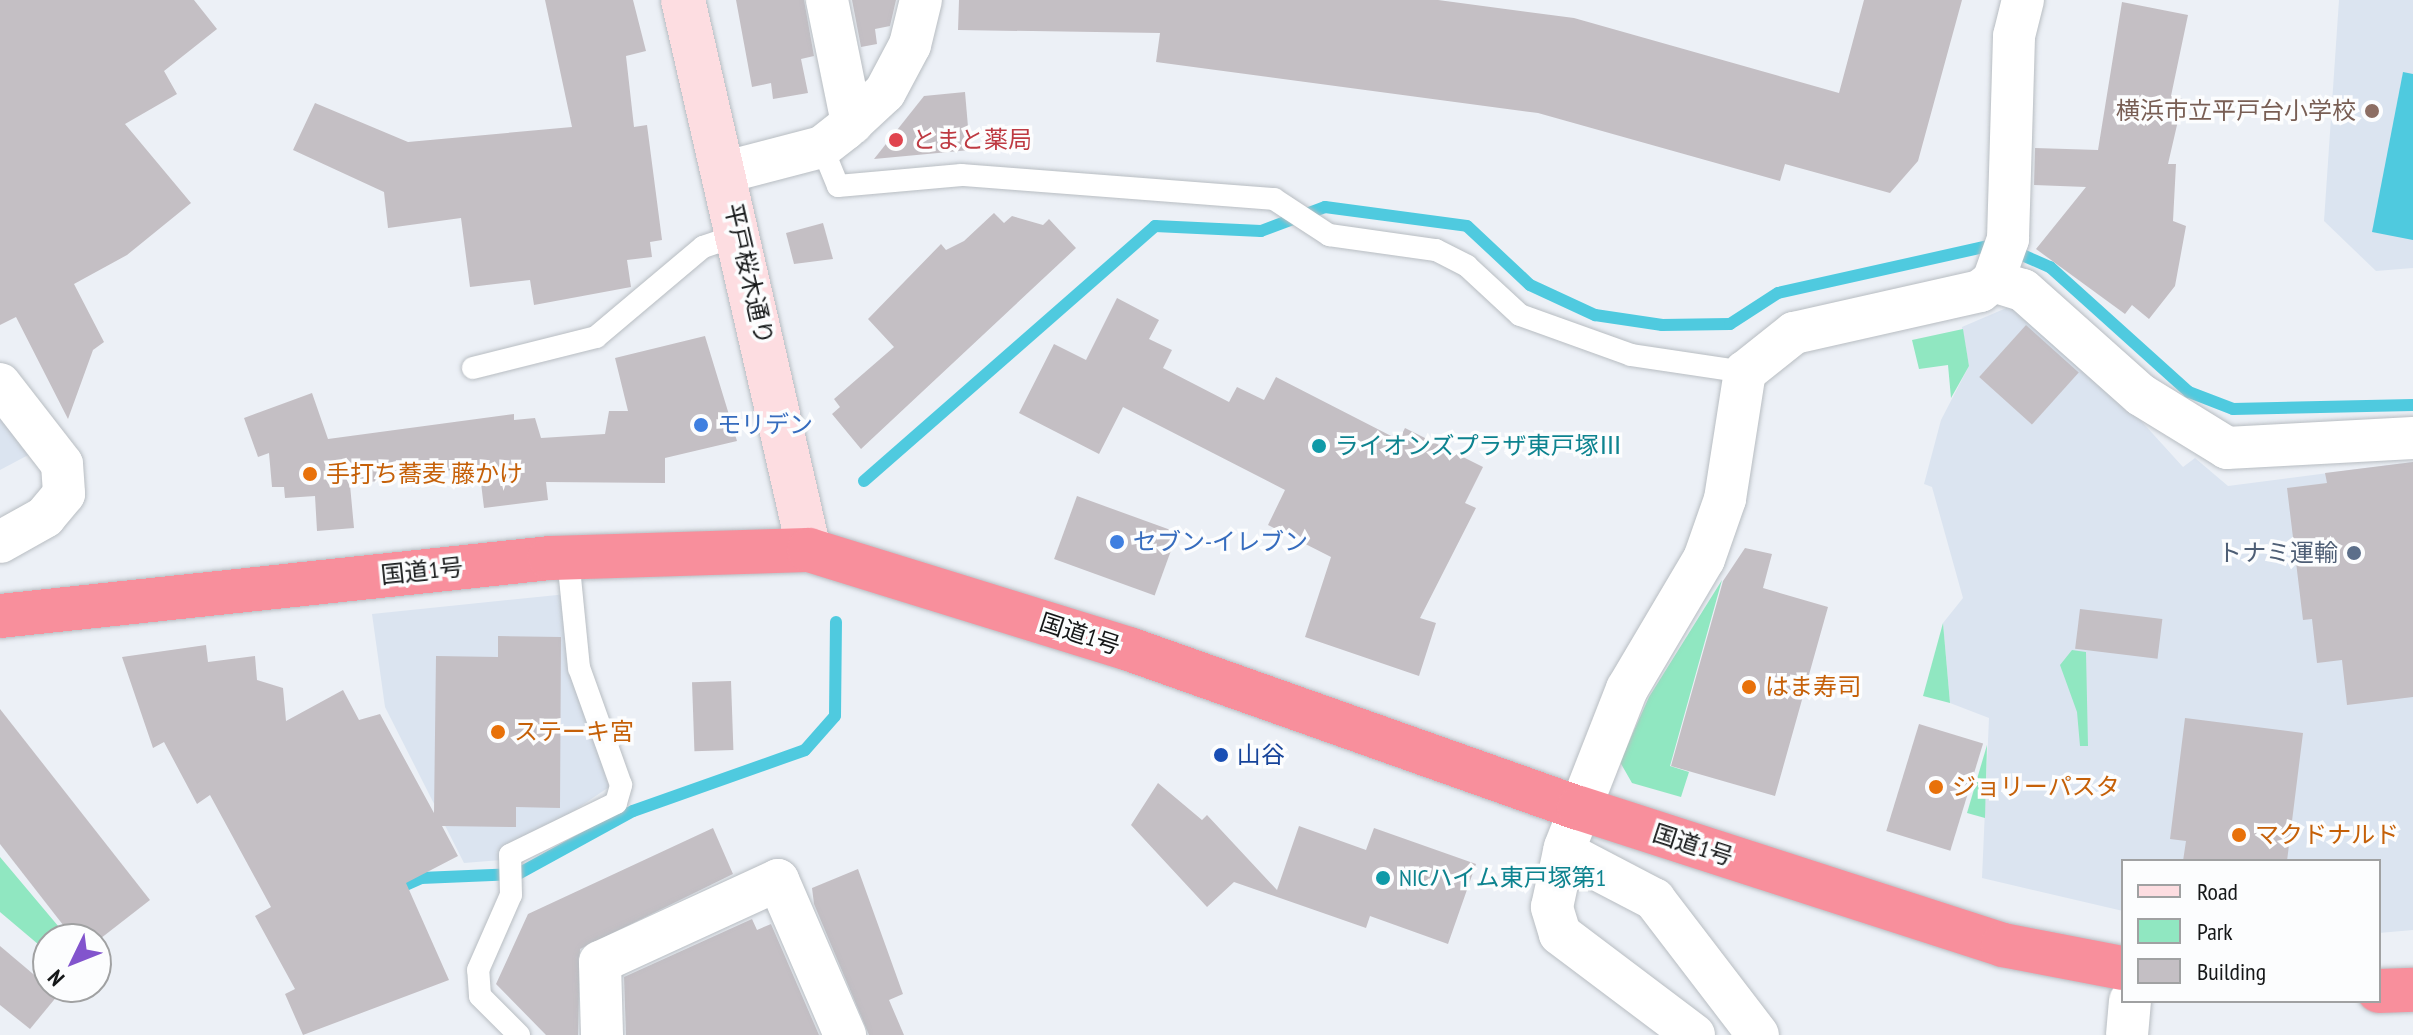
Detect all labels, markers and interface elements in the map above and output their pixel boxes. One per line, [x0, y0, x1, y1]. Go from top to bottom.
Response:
place label: 横浜市立平戸台小学校 [2116, 97, 2356, 125]
marker: 横浜市立平戸台小学校 [2363, 102, 2381, 120]
place label: とまと薬局 [912, 126, 1032, 154]
marker: とまと薬局 [887, 131, 905, 149]
street label: 平戸桜木通り [719, 201, 779, 347]
place label: モリデン [717, 411, 813, 439]
marker: モリデン [692, 416, 710, 434]
place label: ライオンズプラザ東戸塚Ⅲ [1335, 432, 1623, 460]
marker: ライオンズプラザ東戸塚Ⅲ [1310, 437, 1328, 455]
place label: 手打ち蕎麦 藤かけ [326, 460, 523, 488]
marker: 手打ち蕎麦 藤かけ [301, 465, 319, 483]
place label: セブン-イレブン [1133, 528, 1308, 556]
marker: セブン-イレブン [1108, 533, 1126, 551]
place label: トナミ運輸 [2218, 539, 2338, 567]
marker: トナミ運輸 [2345, 544, 2363, 562]
street label: 国道1号 [379, 552, 465, 590]
street label: 国道1号 [1036, 608, 1124, 660]
place label: はま寿司 [1765, 673, 1861, 701]
marker: はま寿司 [1740, 678, 1758, 696]
place label: ステーキ宮 [514, 718, 634, 746]
marker: ステーキ宮 [489, 723, 507, 741]
place label: 山谷 [1237, 741, 1285, 769]
marker: 山谷 [1212, 746, 1230, 764]
place label: ジョリーパスタ [1952, 773, 2120, 801]
marker: ジョリーパスタ [1927, 778, 1945, 796]
street label: 国道1号 [1649, 819, 1737, 871]
place label: マクドナルド [2255, 821, 2399, 849]
marker: マクドナルド [2230, 826, 2248, 844]
legend [2121, 859, 2381, 1003]
place label: NICハイム東戸塚第1 [1399, 864, 1607, 892]
marker: NICハイム東戸塚第1 [1374, 869, 1392, 887]
text: Road [2197, 876, 2238, 907]
text: Park [2197, 916, 2233, 947]
north arrow [32, 923, 112, 1003]
text: Building [2197, 956, 2266, 987]
text: N [42, 964, 70, 992]

